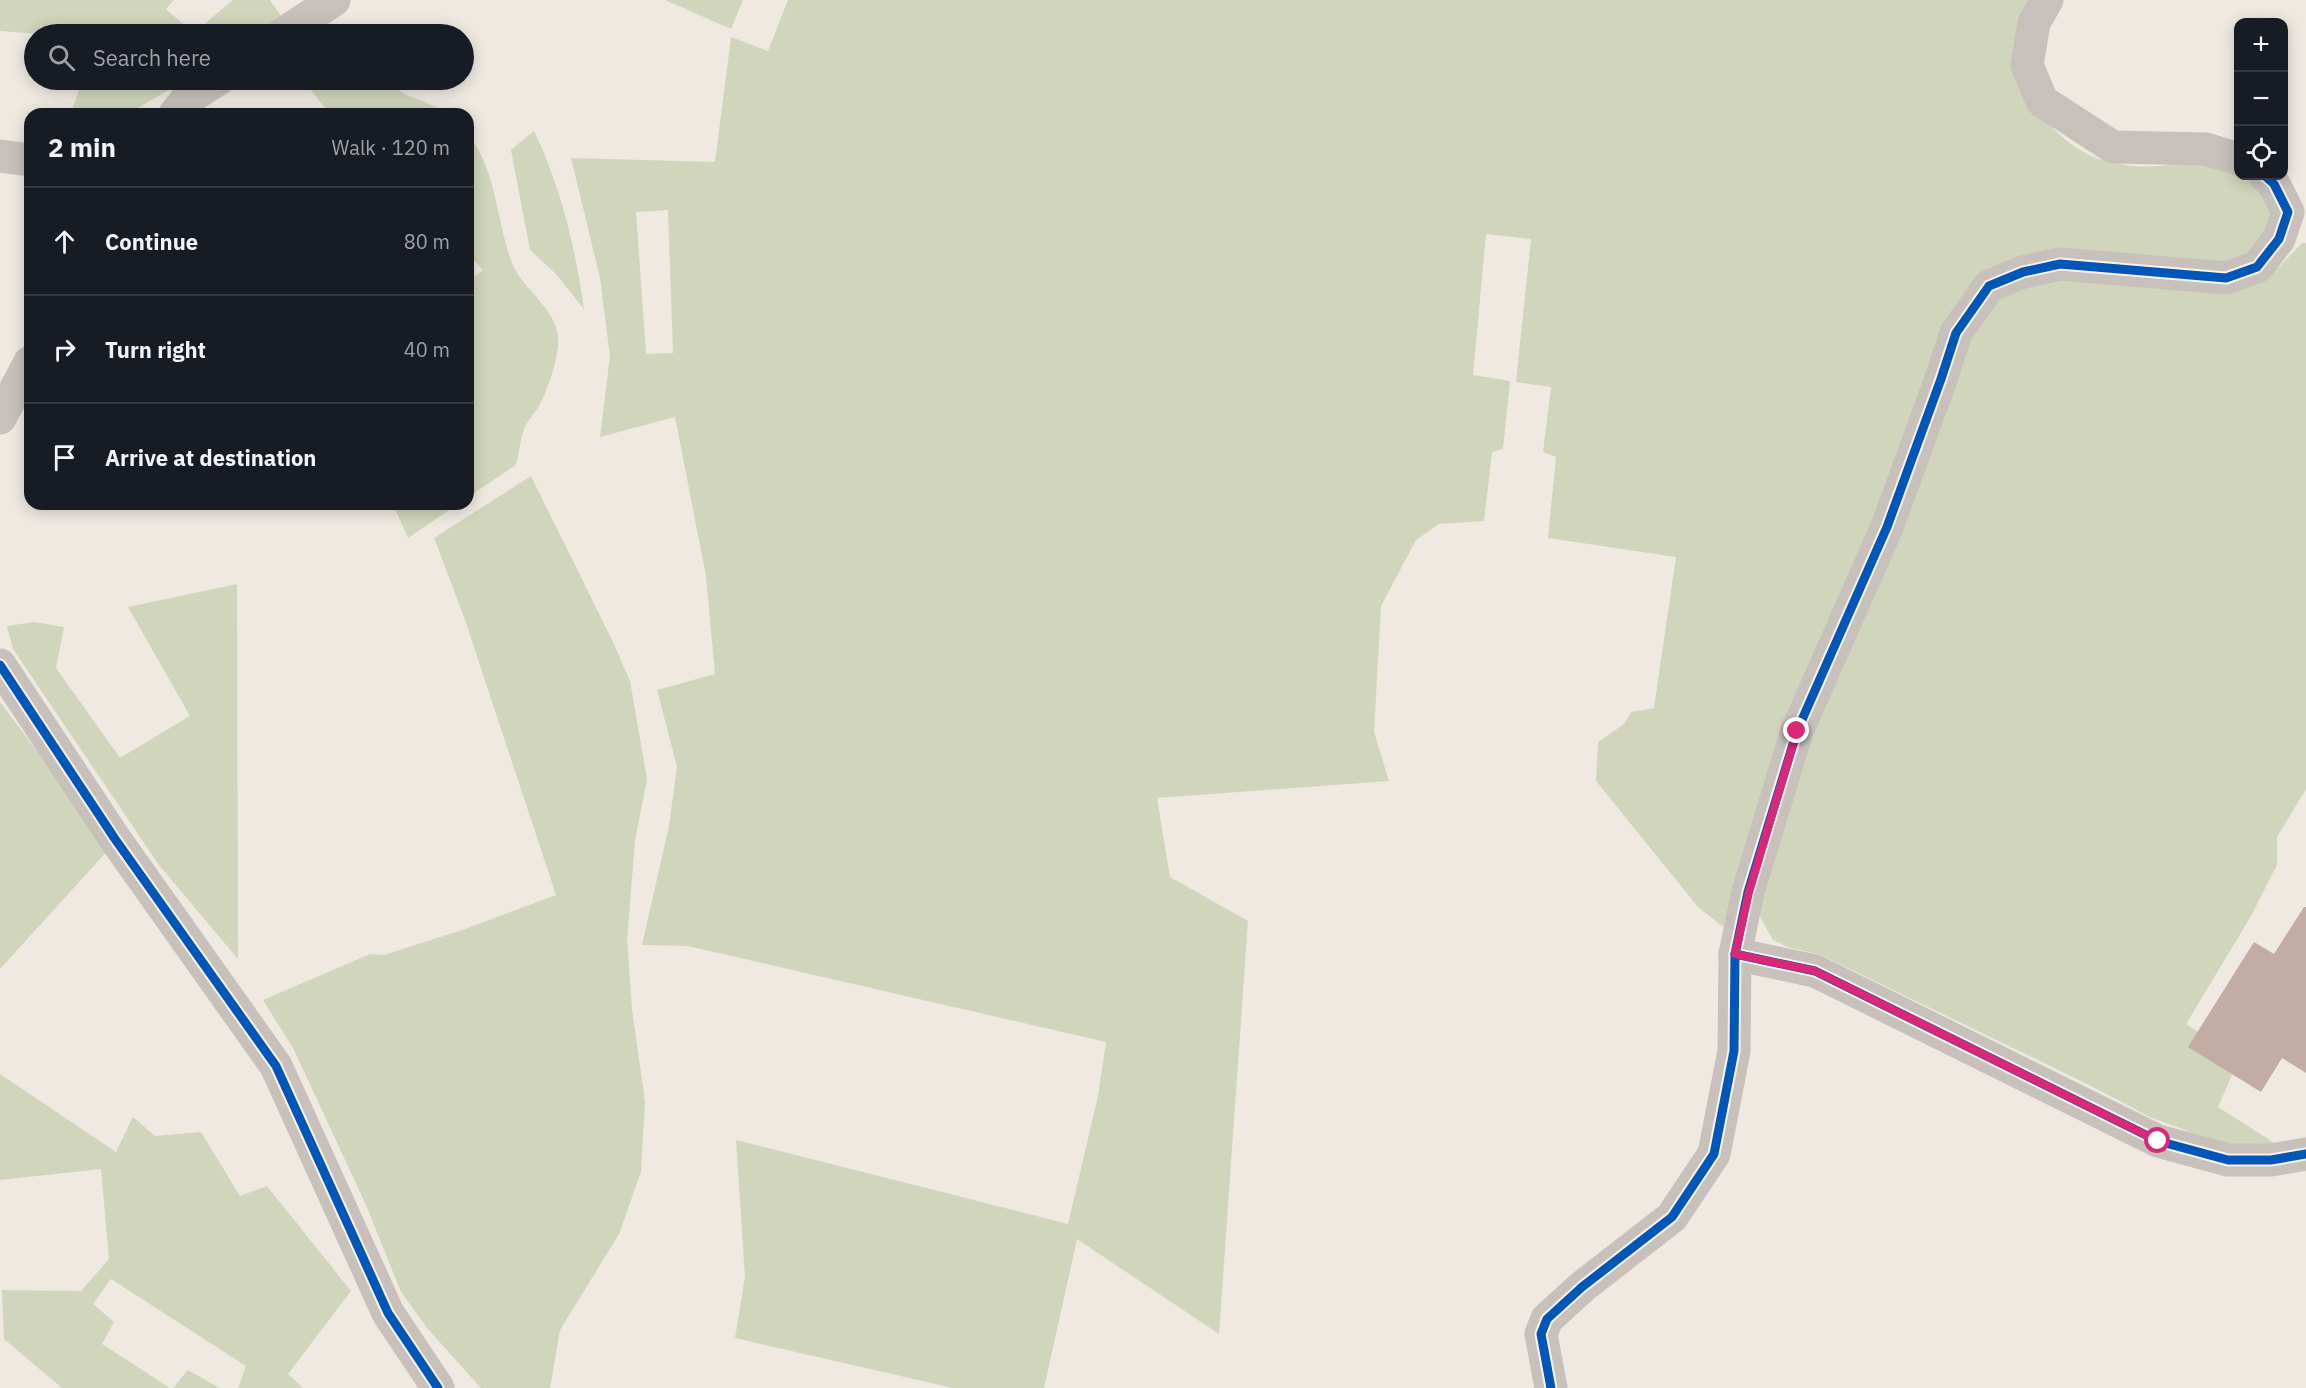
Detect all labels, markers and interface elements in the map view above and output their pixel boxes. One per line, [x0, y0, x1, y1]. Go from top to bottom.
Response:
map controls [2234, 18, 2288, 180]
button: + [2234, 18, 2288, 72]
search box [24, 24, 474, 90]
icon: search [45, 41, 78, 74]
text: Search here [93, 43, 211, 72]
button: − [2234, 72, 2288, 126]
button: locate [2234, 126, 2288, 180]
text: 2 min [48, 130, 116, 164]
text: Walk · 120 m [332, 134, 450, 161]
icon: ahead [48, 225, 81, 258]
text: Continue [105, 227, 198, 256]
text: 80 m [404, 228, 450, 255]
icon: right [48, 333, 81, 366]
text: Turn right [105, 335, 206, 364]
text: 40 m [404, 336, 450, 363]
icon: arrive [48, 441, 81, 474]
text: Arrive at destination [105, 443, 316, 472]
route end [1783, 717, 1809, 743]
route start [2144, 1127, 2170, 1153]

